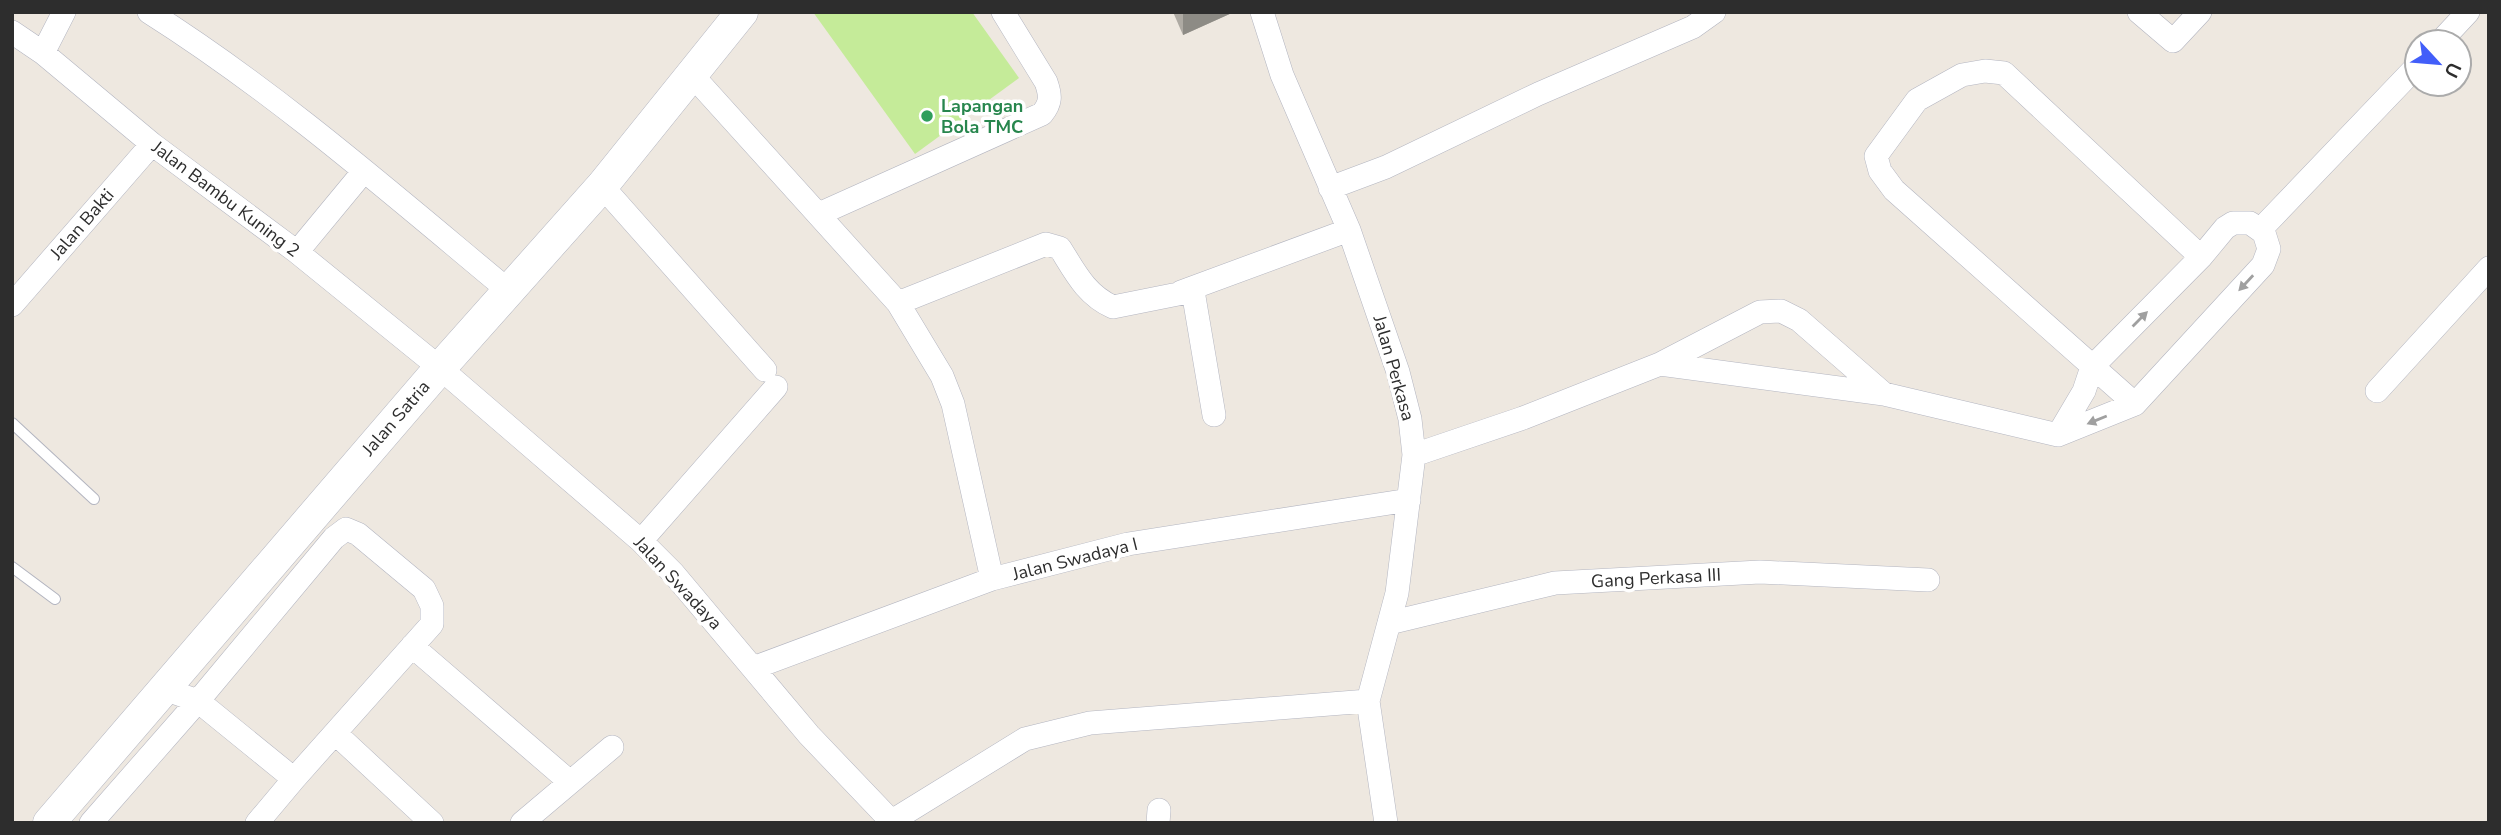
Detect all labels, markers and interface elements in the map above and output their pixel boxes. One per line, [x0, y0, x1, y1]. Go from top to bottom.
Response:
north arrow [2403, 28, 2473, 98]
text: U [2438, 58, 2467, 82]
place label: Lapangan Bola TMC [941, 94, 1023, 139]
marker: Lapangan Bola TMC [919, 108, 935, 124]
street label: Jalan Bambu Kuning 2 [146, 135, 305, 263]
street label: Jalan Bakti [44, 184, 119, 265]
one-way arrow [2238, 274, 2254, 292]
one-way arrow [2132, 310, 2149, 327]
street label: Jalan Perkasa [1367, 311, 1421, 424]
street label: Jalan Satria [356, 375, 435, 461]
one-way arrow [2086, 415, 2107, 426]
street label: Jalan Swadaya [628, 531, 727, 635]
street label: Jalan Swadaya I [1009, 532, 1140, 586]
street label: Gang Perkasa III [1590, 563, 1722, 593]

